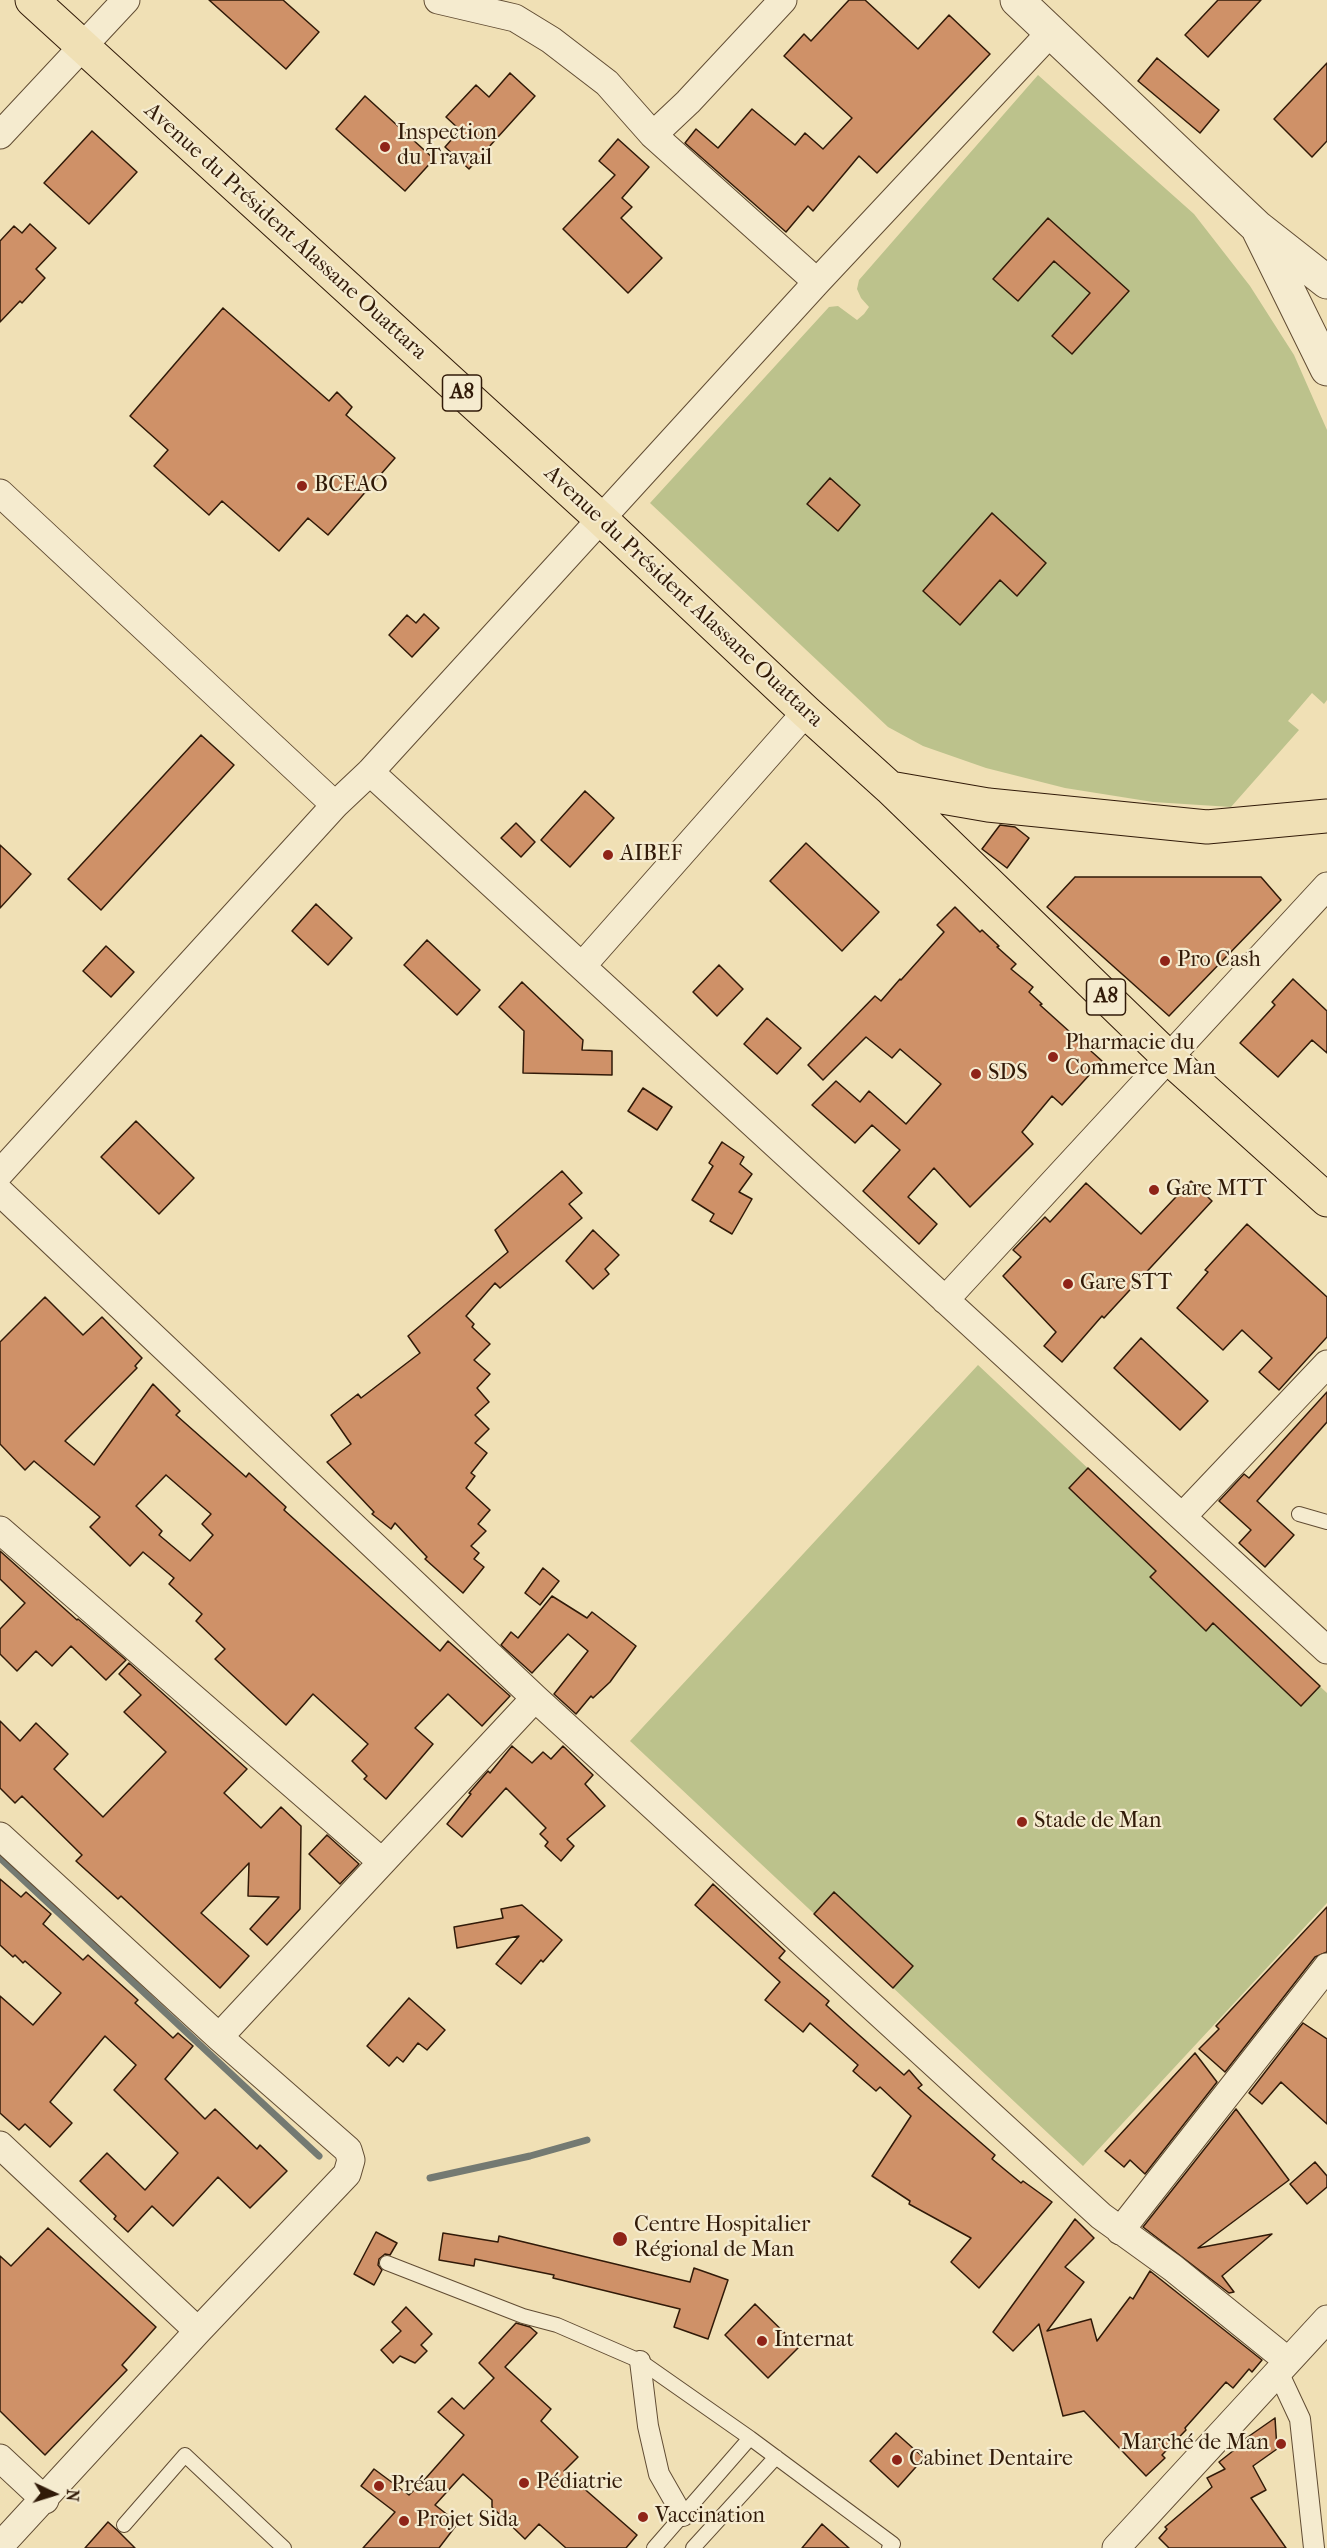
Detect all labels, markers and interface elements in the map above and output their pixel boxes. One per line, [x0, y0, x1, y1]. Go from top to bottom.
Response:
street label: Avenue du Président Alassane Ouattara [138, 98, 432, 366]
place label: Inspection du Travail [397, 121, 497, 172]
marker: Inspection du Travail [378, 140, 392, 154]
road number: A8 [442, 375, 482, 411]
street label: Avenue du Président Alassane Ouattara [538, 461, 828, 733]
place label: BCEAO [314, 473, 388, 499]
marker: BCEAO [295, 479, 309, 493]
place label: AIBEF [620, 842, 682, 868]
marker: AIBEF [601, 848, 615, 862]
place label: Pro Cash [1177, 948, 1261, 974]
marker: Pro Cash [1158, 954, 1172, 968]
road number: A8 [1086, 979, 1126, 1015]
place label: Pharmacie du Commerce Man [1065, 1031, 1216, 1082]
marker: Pharmacie du Commerce Man [1046, 1050, 1060, 1064]
place label: SDS [988, 1061, 1028, 1087]
marker: SDS [969, 1067, 983, 1081]
place label: Gare MTT [1166, 1177, 1267, 1203]
marker: Gare MTT [1147, 1183, 1161, 1197]
place label: Gare STT [1080, 1271, 1172, 1297]
marker: Gare STT [1061, 1277, 1075, 1291]
place label: Stade de Man [1034, 1809, 1162, 1835]
marker: Stade de Man [1015, 1815, 1029, 1829]
place label: Centre Hospitalier Régional de Man [634, 2213, 810, 2264]
marker: Centre Hospitalier Régional de Man [611, 2230, 629, 2248]
place label: Internat [774, 2328, 854, 2354]
marker: Internat [755, 2334, 769, 2348]
place label: Marché de Man [1121, 2431, 1269, 2457]
marker: Marché de Man [1274, 2437, 1288, 2451]
place label: Cabinet Dentaire [909, 2447, 1073, 2473]
marker: Cabinet Dentaire [890, 2453, 904, 2467]
north arrow [24, 2464, 84, 2524]
place label: Pédiatrie [536, 2470, 623, 2496]
place label: Préau [391, 2473, 447, 2499]
marker: Pédiatrie [517, 2476, 531, 2490]
marker: Préau [372, 2479, 386, 2493]
text: N [63, 2489, 82, 2502]
place label: Vaccination [655, 2504, 765, 2530]
place label: Projet Sida [416, 2508, 518, 2534]
marker: Vaccination [636, 2510, 650, 2524]
marker: Projet Sida [397, 2514, 411, 2528]

